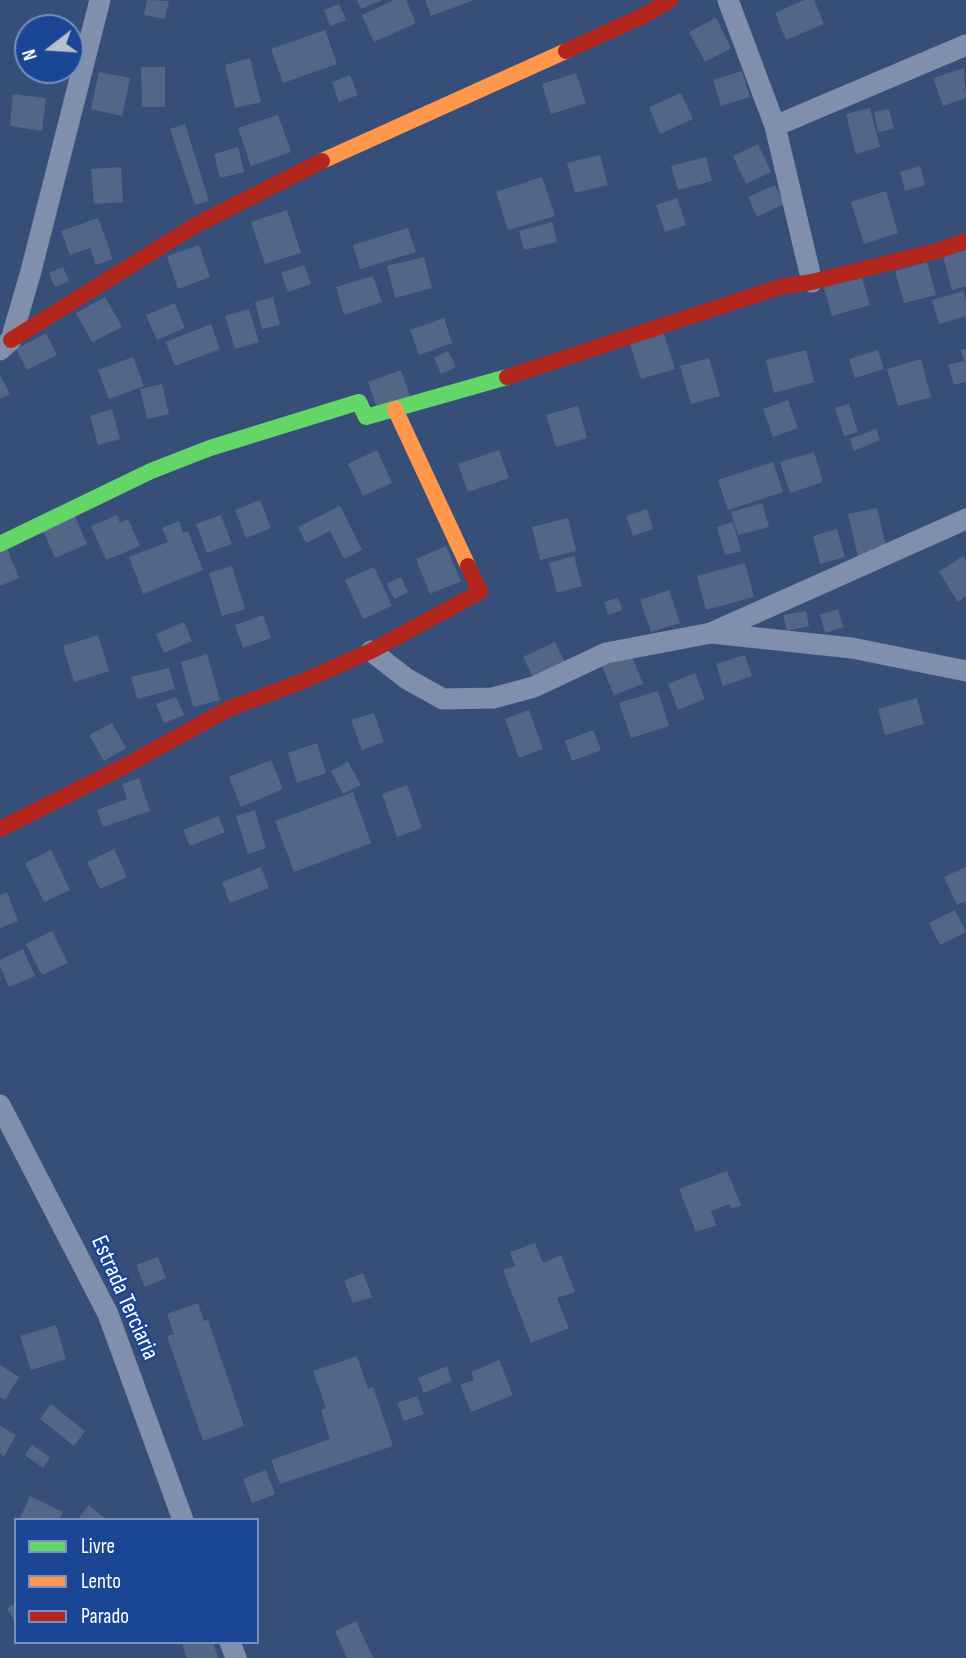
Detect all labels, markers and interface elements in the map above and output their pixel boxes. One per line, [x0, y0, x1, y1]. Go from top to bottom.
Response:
north arrow [14, 14, 84, 84]
text: N [18, 46, 43, 63]
street label: Estrada Terciaria [84, 1231, 164, 1365]
legend [14, 1518, 259, 1644]
text: Livre [81, 1534, 115, 1559]
text: Lento [81, 1569, 121, 1594]
text: Parado [81, 1604, 129, 1629]

